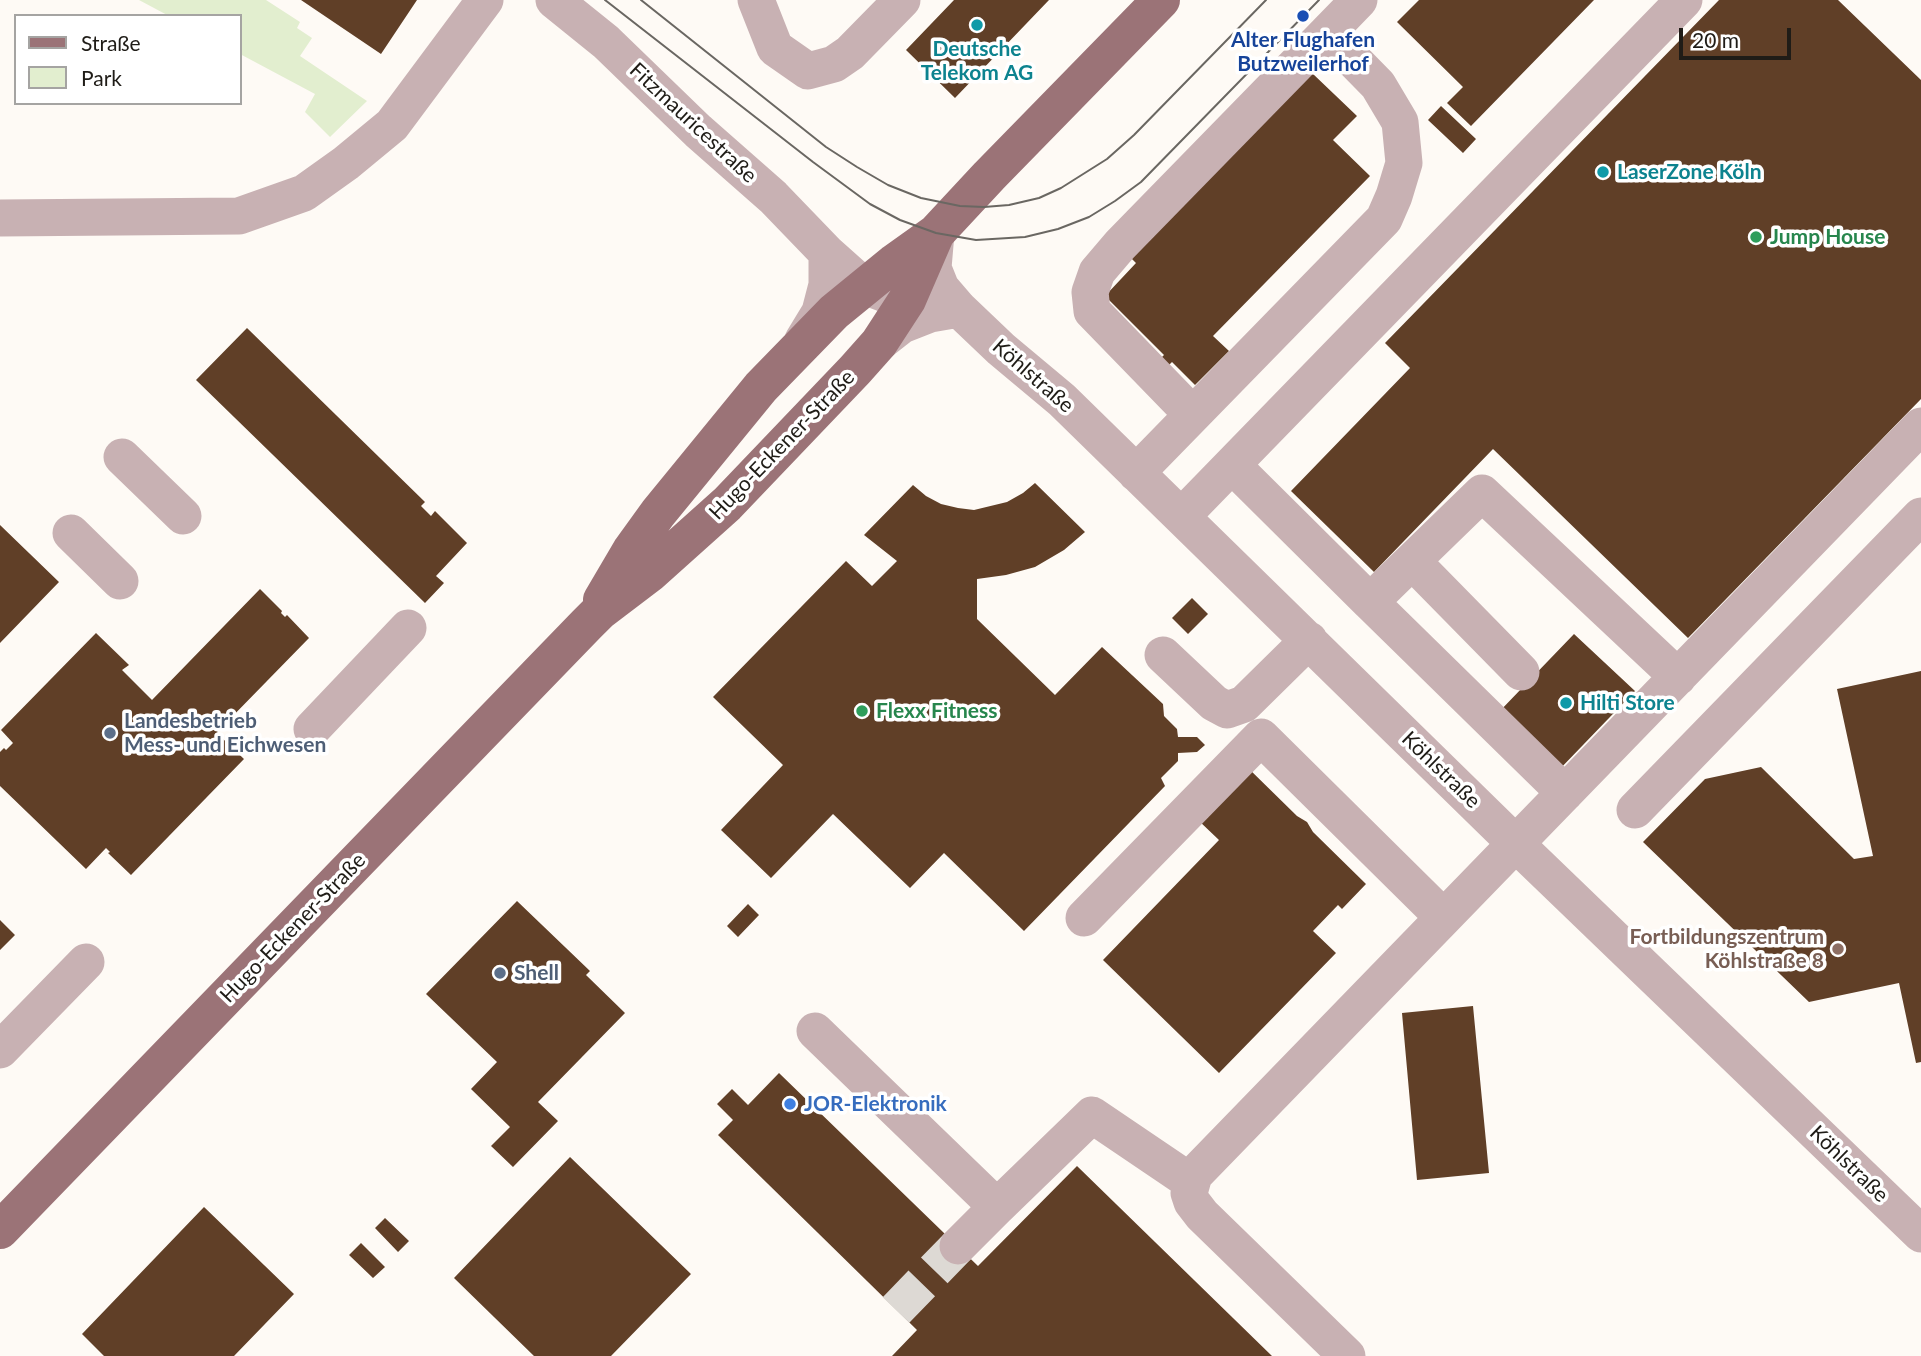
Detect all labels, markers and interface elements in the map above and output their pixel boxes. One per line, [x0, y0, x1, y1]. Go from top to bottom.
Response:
marker: Alter Flughafen Butzweilerhof [1295, 8, 1311, 24]
legend [14, 14, 242, 105]
scale bar [1683, 14, 1795, 58]
marker: Deutsche Telekom AG [969, 17, 985, 33]
place label: Alter Flughafen Butzweilerhof [1231, 27, 1375, 77]
text: 20 m [1692, 27, 1739, 52]
text: Straße [81, 30, 141, 55]
place label: Deutsche Telekom AG [921, 36, 1033, 86]
street label: Fitzmauricestraße [624, 58, 762, 188]
text: Park [81, 65, 122, 90]
place label: LaserZone Köln [1617, 159, 1761, 185]
marker: LaserZone Köln [1595, 164, 1611, 180]
place label: Jump House [1770, 224, 1885, 250]
marker: Jump House [1748, 229, 1764, 245]
street label: Köhlstraße [987, 334, 1079, 418]
street label: Hugo-Eckener-Straße [704, 365, 860, 525]
place label: Hilti Store [1580, 690, 1675, 716]
marker: Hilti Store [1558, 695, 1574, 711]
place label: Flexx Fitness [876, 698, 998, 724]
marker: Flexx Fitness [854, 703, 870, 719]
place label: Landesbetrieb Mess- und Eichwesen [124, 708, 326, 758]
marker: Landesbetrieb Mess- und Eichwesen [102, 725, 118, 741]
street label: Köhlstraße [1396, 726, 1486, 814]
street label: Hugo-Eckener-Straße [215, 848, 371, 1008]
place label: Fortbildungszentrum Köhlstraße 8 [1630, 924, 1824, 974]
marker: Fortbildungszentrum Köhlstraße 8 [1830, 941, 1846, 957]
place label: Shell [514, 960, 559, 986]
marker: Shell [492, 965, 508, 981]
place label: JOR-Elektronik [804, 1091, 947, 1117]
marker: JOR-Elektronik [782, 1096, 798, 1112]
street label: Köhlstraße [1804, 1120, 1894, 1208]

